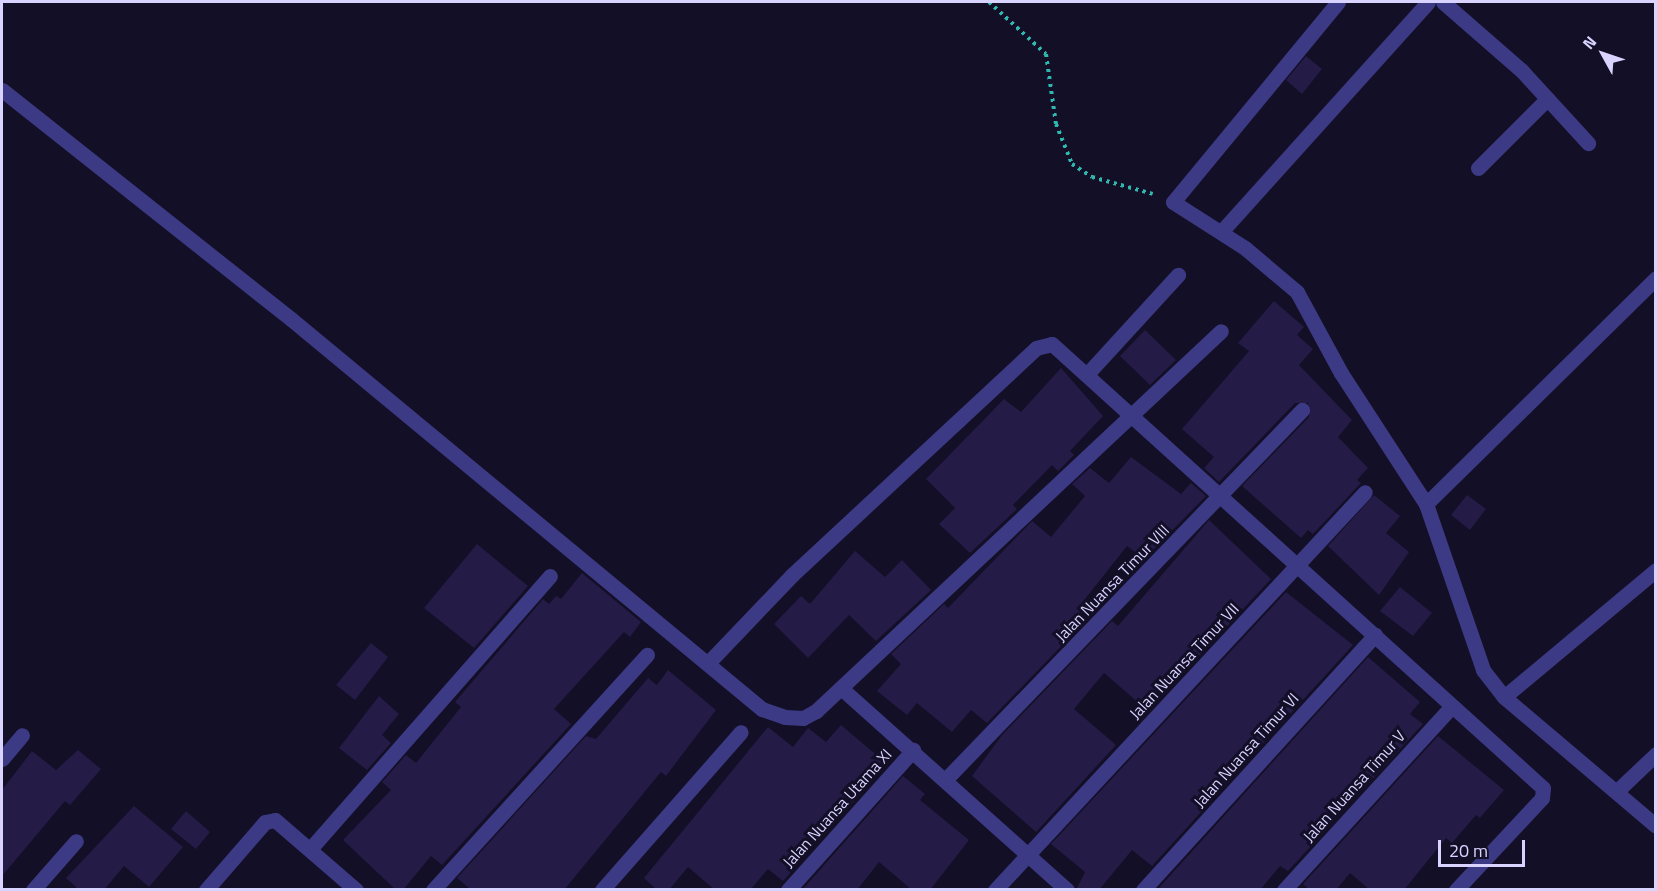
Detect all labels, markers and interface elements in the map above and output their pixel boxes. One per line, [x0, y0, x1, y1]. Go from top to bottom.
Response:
north arrow [1573, 24, 1633, 84]
text: N [1576, 30, 1602, 54]
street label: Jalan Nuansa Timur VIII [1051, 520, 1173, 646]
street label: Jalan Nuansa Timur VII [1125, 599, 1243, 723]
street label: Jalan Nuansa Timur VI [1190, 689, 1302, 811]
street label: Jalan Nuansa Timur V [1299, 726, 1409, 846]
street label: Jalan Nuansa Utama XI [779, 745, 895, 871]
scale bar [1441, 828, 1528, 866]
text: 20 m [1449, 837, 1488, 864]

